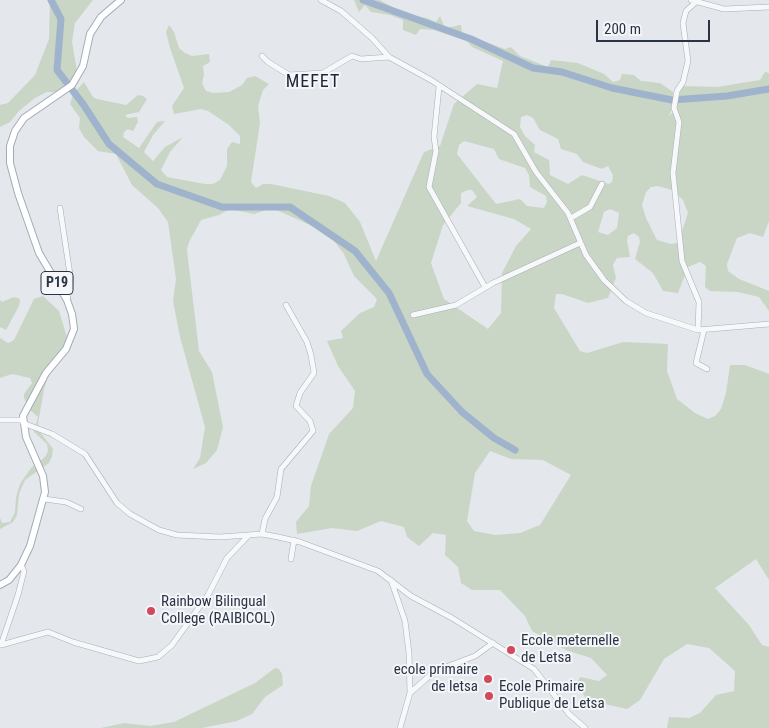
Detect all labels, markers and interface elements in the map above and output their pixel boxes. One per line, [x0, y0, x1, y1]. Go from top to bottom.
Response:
scale bar [599, 10, 713, 42]
text: 200 m [604, 20, 641, 38]
district label: MEFET [285, 71, 341, 93]
road number: P19 [41, 272, 73, 294]
place label: Rainbow Bilingual College (RAIBICOL) [161, 593, 275, 628]
marker: Rainbow Bilingual College (RAIBICOL) [145, 605, 157, 617]
place label: Ecole meternelle de Letsa [521, 632, 619, 667]
marker: Ecole meternelle de Letsa [505, 644, 517, 656]
place label: ecole primaire de letsa [394, 661, 478, 696]
marker: ecole primaire de letsa [482, 673, 494, 685]
place label: Ecole Primaire Publique de Letsa [499, 678, 605, 713]
marker: Ecole Primaire Publique de Letsa [483, 690, 495, 702]

